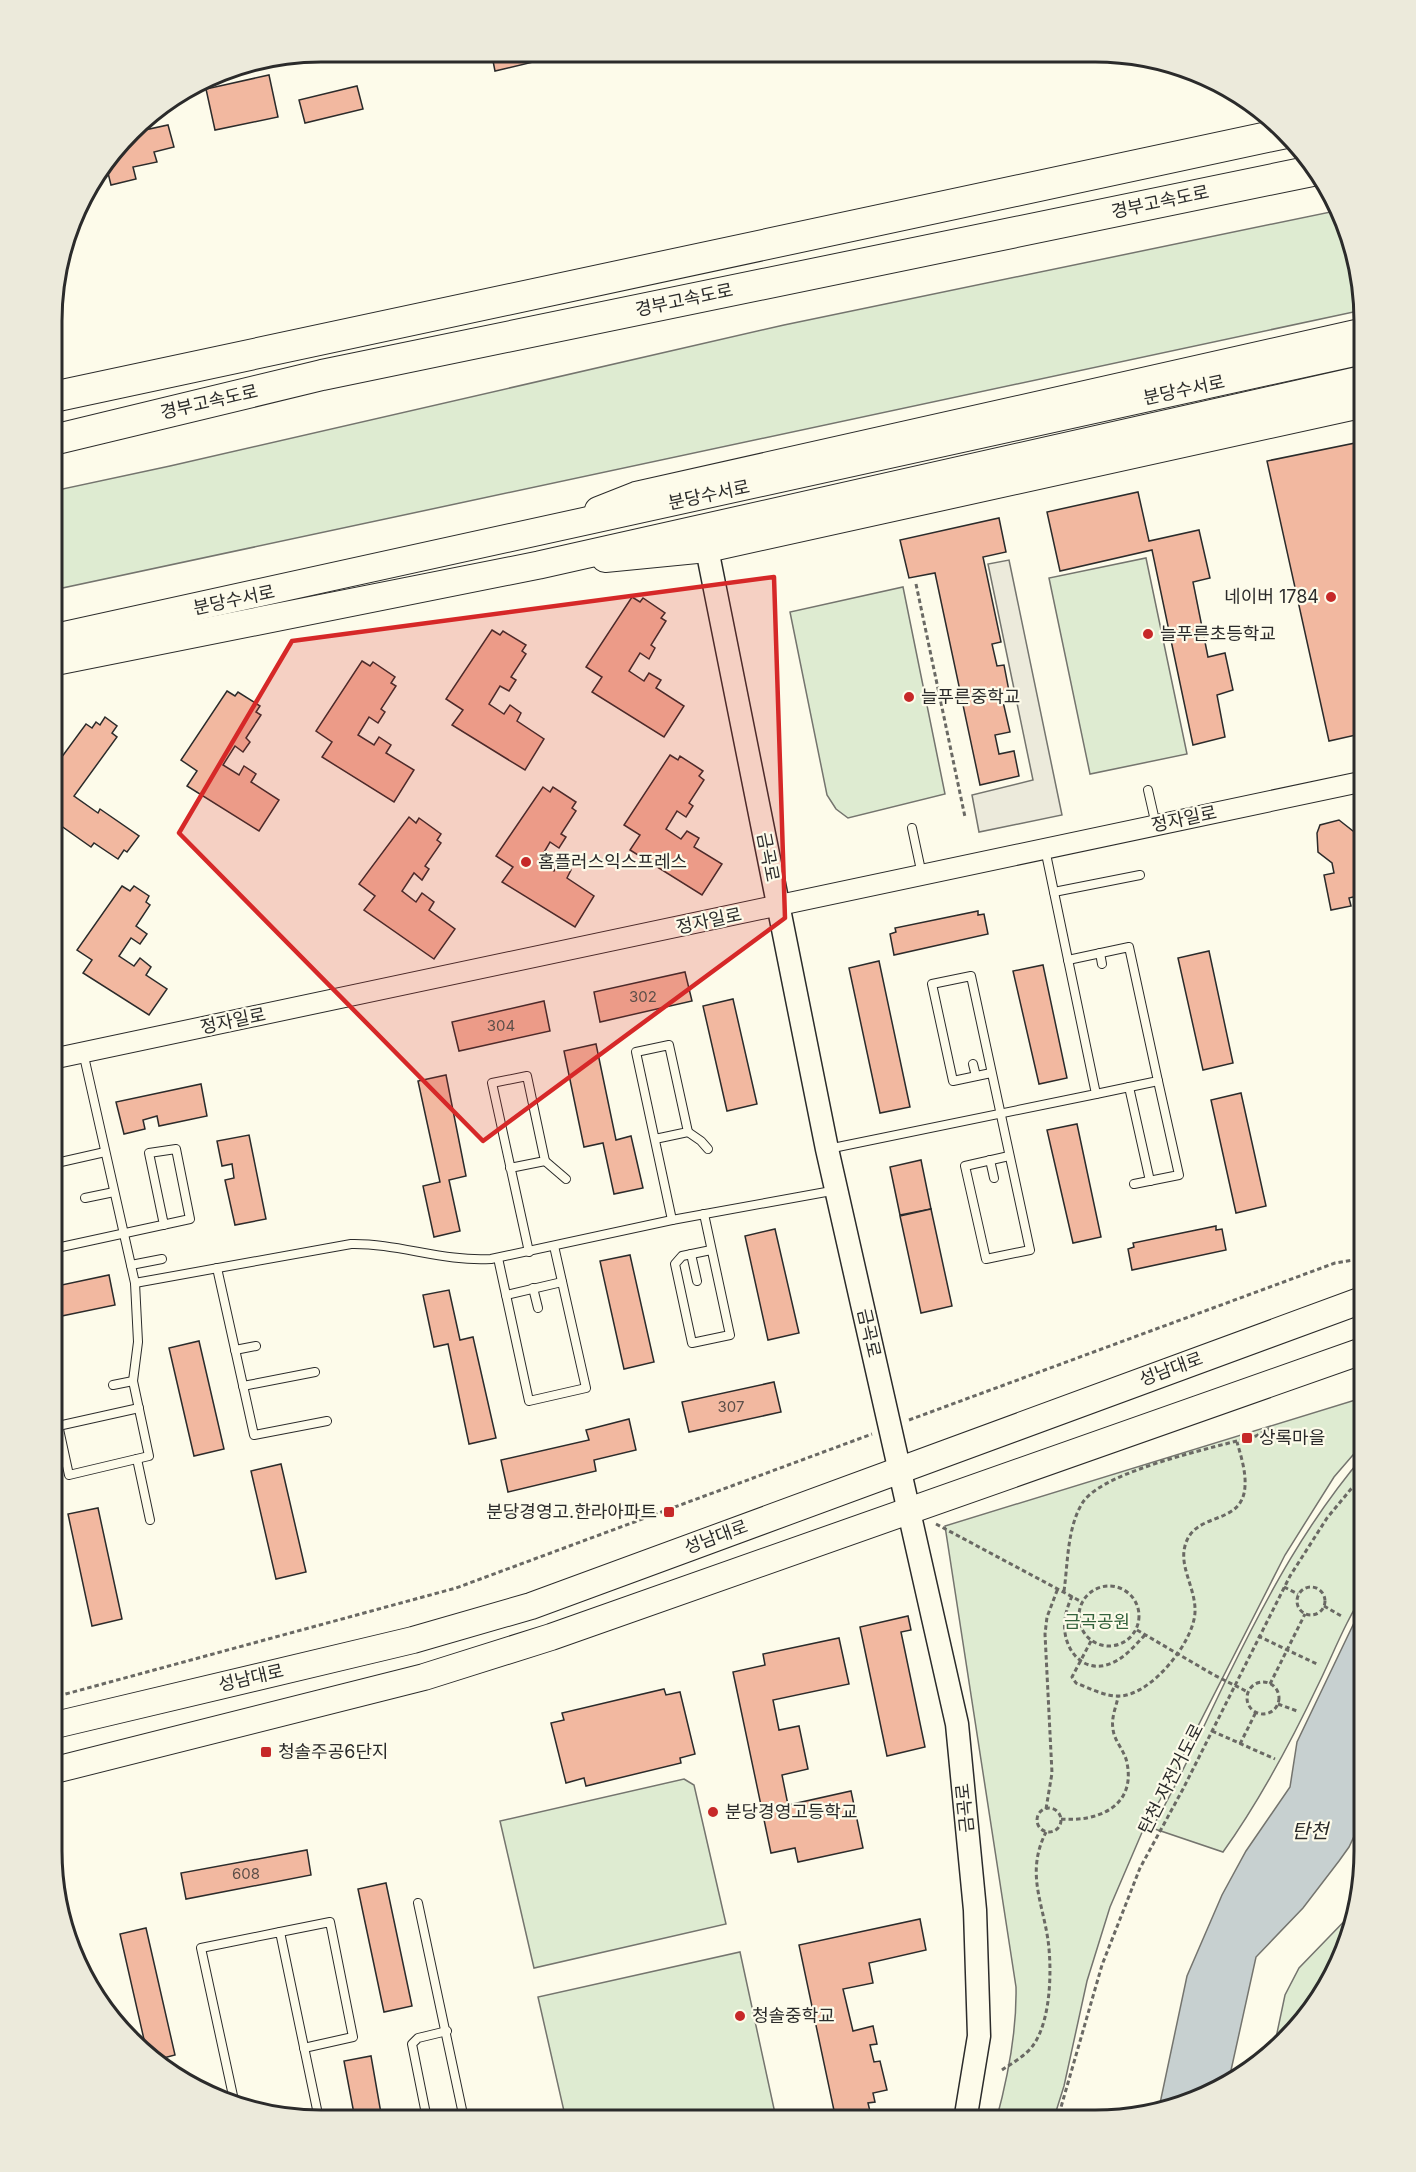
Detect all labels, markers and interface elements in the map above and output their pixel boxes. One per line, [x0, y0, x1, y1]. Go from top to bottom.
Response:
street label: 경부고속도로 [1109, 181, 1211, 222]
street label: 경부고속도로 [633, 279, 735, 320]
street label: 분당수서로 [1141, 371, 1227, 408]
street label: 경부고속도로 [158, 380, 260, 423]
street label: 분당수서로 [666, 476, 752, 513]
street label: 분당수서로 [191, 581, 277, 618]
place label: 네이버 1784 [1224, 586, 1319, 607]
marker: 네이버 1784 [1324, 590, 1338, 604]
place label: 늘푸른초등학교 [1160, 623, 1276, 644]
marker: 늘푸른초등학교 [1141, 627, 1155, 641]
place label: 늘푸른중학교 [921, 686, 1020, 707]
marker: 늘푸른중학교 [902, 690, 916, 704]
street label: 정자일로 [1149, 801, 1218, 836]
street label: 금곡로 [753, 831, 784, 883]
place label: 홈플러스익스프레스 [538, 851, 687, 872]
marker: 홈플러스익스프레스 [519, 855, 533, 869]
street label: 정자일로 [674, 903, 743, 938]
house number: 302 [629, 987, 657, 1006]
street label: 정자일로 [198, 1003, 267, 1038]
house number: 304 [487, 1016, 515, 1035]
street label: 금곡로 [854, 1306, 885, 1359]
street label: 성남대로 [1136, 1347, 1206, 1390]
house number: 307 [718, 1397, 744, 1416]
place label: 상록마을 [1259, 1427, 1325, 1448]
marker: 상록마을 [1240, 1431, 1254, 1445]
place label: 분당경영고.한라아파트 [486, 1501, 657, 1522]
marker: 분당경영고.한라아파트 [662, 1505, 676, 1519]
street label: 성남대로 [681, 1515, 751, 1558]
park label: 금곡공원 [1064, 1611, 1130, 1632]
street label: 성남대로 [216, 1660, 286, 1695]
street label: 탄천 자전거도로 [1134, 1720, 1207, 1837]
place label: 청솔주공6단지 [278, 1741, 389, 1762]
marker: 청솔주공6단지 [259, 1745, 273, 1759]
street label: 금곡로 [951, 1782, 978, 1834]
place label: 분당경영고등학교 [725, 1801, 857, 1822]
marker: 분당경영고등학교 [706, 1805, 720, 1819]
water label: 탄천 [1292, 1819, 1331, 1843]
house number: 608 [232, 1864, 260, 1883]
place label: 청솔중학교 [752, 2005, 835, 2026]
marker: 청솔중학교 [733, 2009, 747, 2023]

